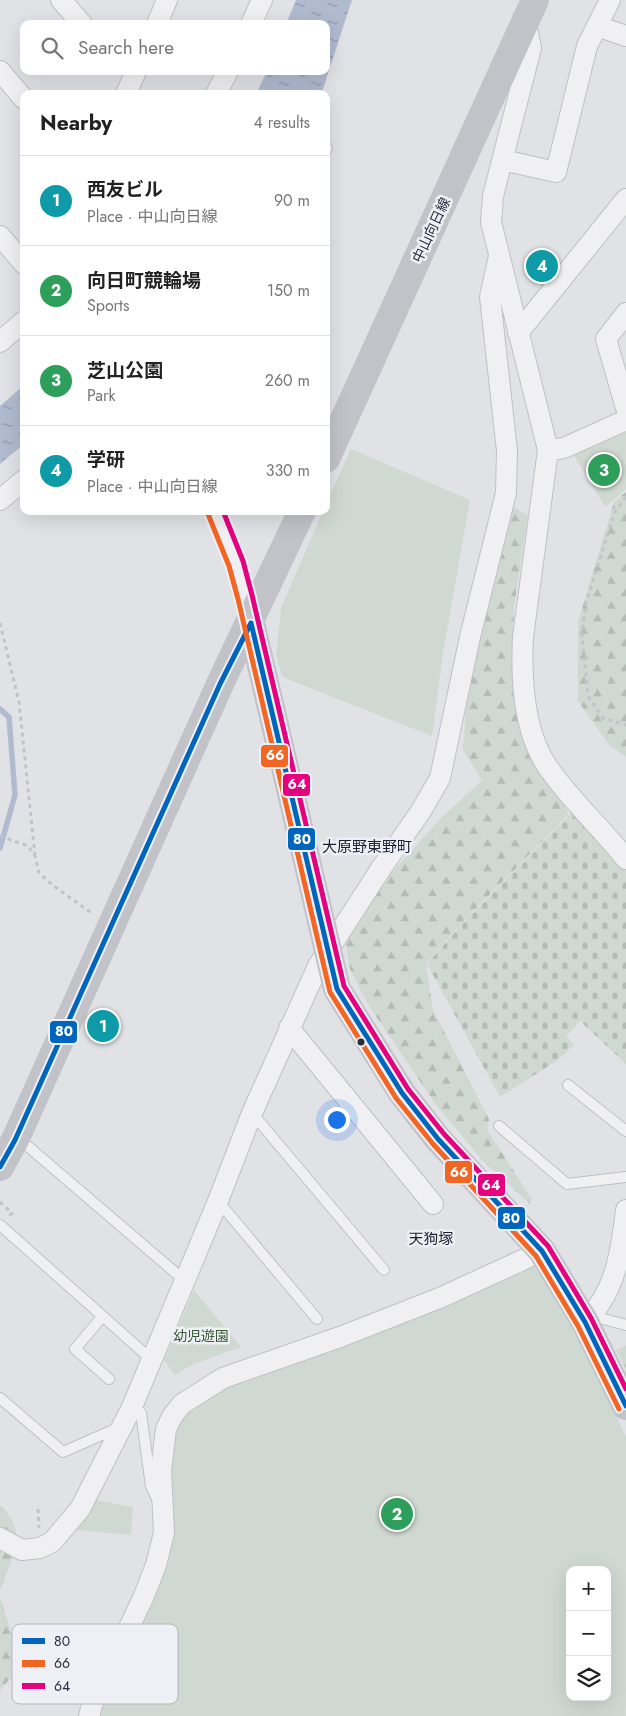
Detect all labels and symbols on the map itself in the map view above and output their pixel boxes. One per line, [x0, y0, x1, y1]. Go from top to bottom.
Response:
street label: 中山向日線 [407, 194, 455, 266]
pin: 4 [526, 247, 558, 285]
pin: 3 [588, 451, 620, 489]
line badge: 66 [260, 744, 289, 768]
text: 66 [266, 745, 284, 765]
line badge: 64 [282, 773, 311, 797]
text: 64 [287, 774, 307, 794]
line badge: 80 [287, 827, 316, 851]
text: 80 [293, 829, 311, 849]
district label: 大原野東野町 [322, 836, 412, 858]
pin: 1 [87, 1007, 119, 1045]
line badge: 80 [49, 1020, 78, 1044]
text: 80 [55, 1021, 73, 1041]
unlabelled marker [356, 1037, 366, 1047]
your location [324, 1107, 350, 1133]
line badge: 66 [444, 1160, 473, 1184]
text: 66 [450, 1162, 468, 1182]
line badge: 64 [477, 1173, 506, 1197]
text: 64 [481, 1175, 501, 1195]
line badge: 80 [497, 1206, 526, 1230]
text: 80 [502, 1208, 520, 1228]
district label: 天狗塚 [408, 1228, 454, 1250]
park label: 幼児遊園 [173, 1326, 229, 1346]
pin: 2 [381, 1495, 413, 1533]
legend [12, 1624, 178, 1704]
text: 80 [54, 1631, 70, 1651]
text: 66 [54, 1653, 70, 1673]
text: 64 [54, 1676, 70, 1696]

